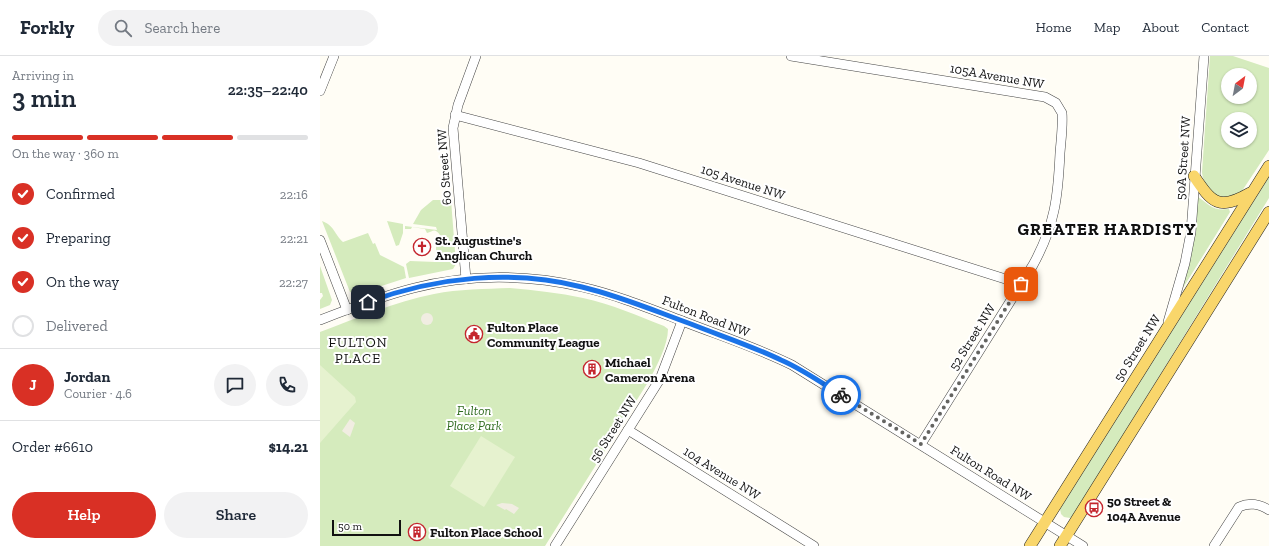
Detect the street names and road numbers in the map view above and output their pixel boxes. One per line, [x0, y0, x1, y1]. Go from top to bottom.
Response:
street label: 105A Avenue NW [949, 60, 1046, 92]
street label: 50A Street NW [1173, 115, 1193, 200]
street label: 60 Street NW [434, 128, 454, 206]
street label: 105 Avenue NW [699, 161, 788, 203]
street label: Fulton Road NW [660, 292, 753, 340]
street label: 52 Street NW [946, 300, 999, 373]
street label: 50 Street NW [1110, 311, 1164, 384]
street label: 56 Street NW [587, 392, 640, 465]
street label: Fulton Road NW [948, 442, 1035, 504]
street label: 104 Avenue NW [681, 443, 764, 503]

